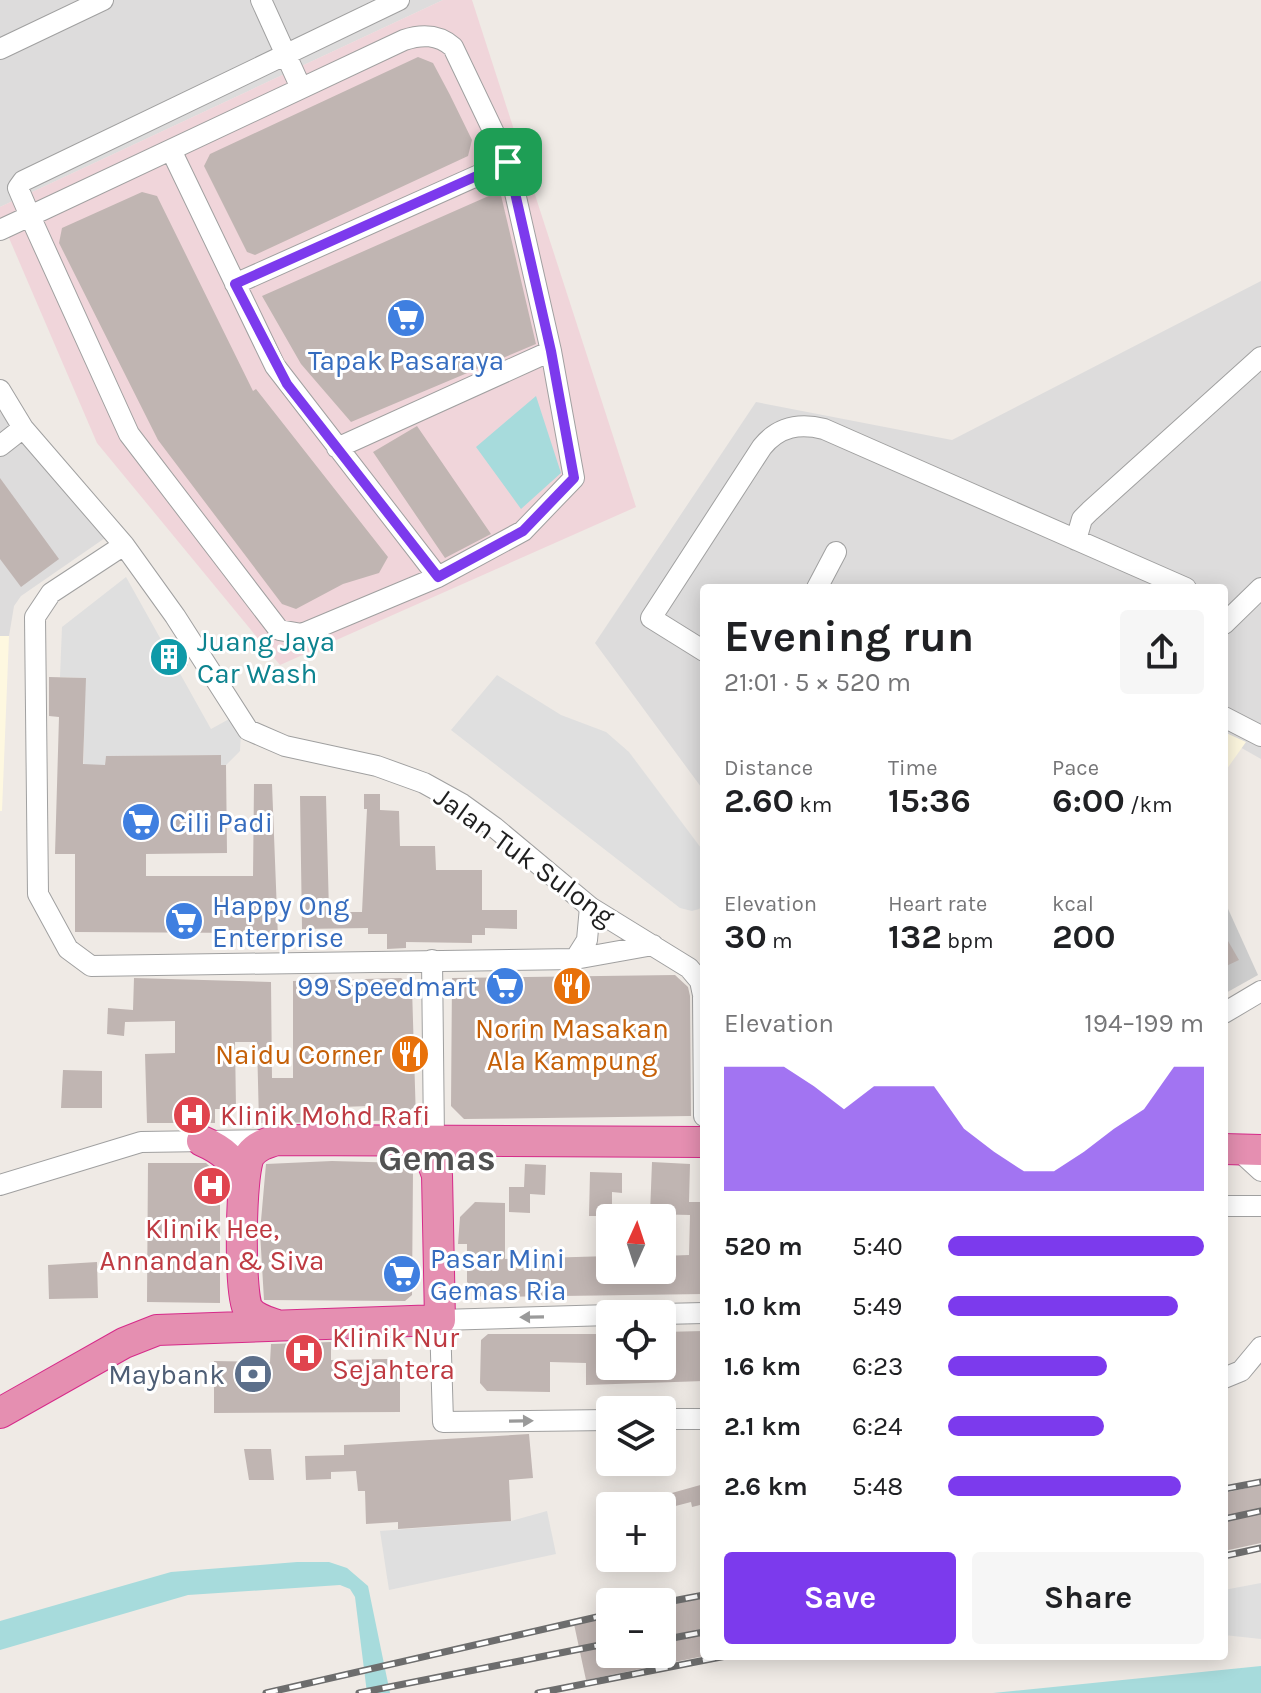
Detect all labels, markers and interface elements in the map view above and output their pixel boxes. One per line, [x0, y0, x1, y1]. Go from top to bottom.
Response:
pin [474, 128, 542, 196]
icon: arrive [486, 140, 530, 184]
supermarket icon: Tapak Pasaraya [385, 297, 427, 339]
place label: Tapak Pasaraya [308, 344, 504, 377]
button: share [1120, 610, 1204, 694]
text: Evening run [724, 611, 974, 662]
place label: Juang Jaya Car Wash [197, 625, 335, 690]
building icon: Juang Jaya Car Wash [148, 636, 190, 678]
text: 21:01 · 5 × 520 m [724, 667, 911, 698]
text: Distance [724, 755, 813, 781]
text: Time [888, 755, 937, 781]
text: Pace [1052, 755, 1099, 781]
street label: Jalan Tuk Sulong [428, 780, 621, 933]
text: 2.60 [724, 781, 794, 821]
text: 15:36 [888, 781, 971, 821]
text: 6:00 [1052, 781, 1125, 821]
text: km [794, 792, 832, 818]
text: /km [1125, 792, 1173, 818]
supermarket icon: Cili Padi [120, 801, 162, 843]
place label: Cili Padi [169, 806, 273, 839]
place label: Happy Ong Enterprise [212, 889, 350, 954]
text: Elevation [724, 891, 817, 917]
text: Heart rate [888, 891, 987, 917]
text: kcal [1052, 891, 1094, 917]
supermarket icon: Happy Ong Enterprise [163, 900, 205, 942]
text: 30 [724, 917, 767, 957]
text: 132 [888, 917, 942, 957]
text: 200 [1052, 917, 1116, 957]
text: m [767, 928, 792, 954]
text: bpm [942, 928, 994, 954]
supermarket icon: 99 Speedmart [484, 965, 526, 1007]
restaurant icon: Norin Masakan Ala Kampung [551, 965, 593, 1007]
place label: 99 Speedmart [297, 970, 477, 1003]
text: Elevation [724, 1008, 834, 1039]
text: 194–199 m [1084, 1008, 1204, 1039]
place label: Norin Masakan Ala Kampung [475, 1012, 669, 1077]
restaurant icon: Naidu Corner [389, 1033, 431, 1075]
place label: Naidu Corner [215, 1038, 383, 1071]
hospital icon: Klinik Mohd Rafi [171, 1094, 213, 1136]
place label: Klinik Mohd Rafi [220, 1099, 431, 1132]
district label: Gemas [378, 1137, 496, 1179]
hospital icon: Klinik Hee, Annandan & Siva [191, 1165, 233, 1207]
north arrow [596, 1204, 676, 1284]
map controls [596, 1204, 676, 1668]
place label: Klinik Hee, Annandan & Siva [100, 1212, 324, 1277]
text: 520 m [724, 1231, 803, 1262]
text: 5:40 [852, 1231, 903, 1262]
place label: Pasar Mini Gemas Ria [430, 1242, 566, 1307]
supermarket icon: Pasar Mini Gemas Ria [381, 1253, 423, 1295]
text: 1.0 km [724, 1291, 802, 1322]
text: 5:49 [852, 1291, 902, 1322]
button: locate [596, 1300, 676, 1380]
one-way arrow [519, 1311, 544, 1324]
place label: Klinik Nur Sejahtera [332, 1321, 460, 1386]
hospital icon: Klinik Nur Sejahtera [283, 1332, 325, 1374]
text: 1.6 km [724, 1351, 801, 1382]
text: 6:23 [852, 1351, 903, 1382]
bank icon: Maybank [232, 1353, 274, 1395]
place label: Maybank [108, 1358, 225, 1391]
button: layers [596, 1396, 676, 1476]
text: 2.1 km [724, 1411, 801, 1442]
text: 6:24 [852, 1411, 902, 1442]
one-way arrow [509, 1415, 534, 1427]
text: 2.6 km [724, 1471, 808, 1502]
text: 5:48 [852, 1471, 903, 1502]
button: + [596, 1492, 676, 1572]
button: Save [724, 1552, 956, 1644]
button: Share [972, 1552, 1204, 1644]
button: − [596, 1588, 676, 1668]

